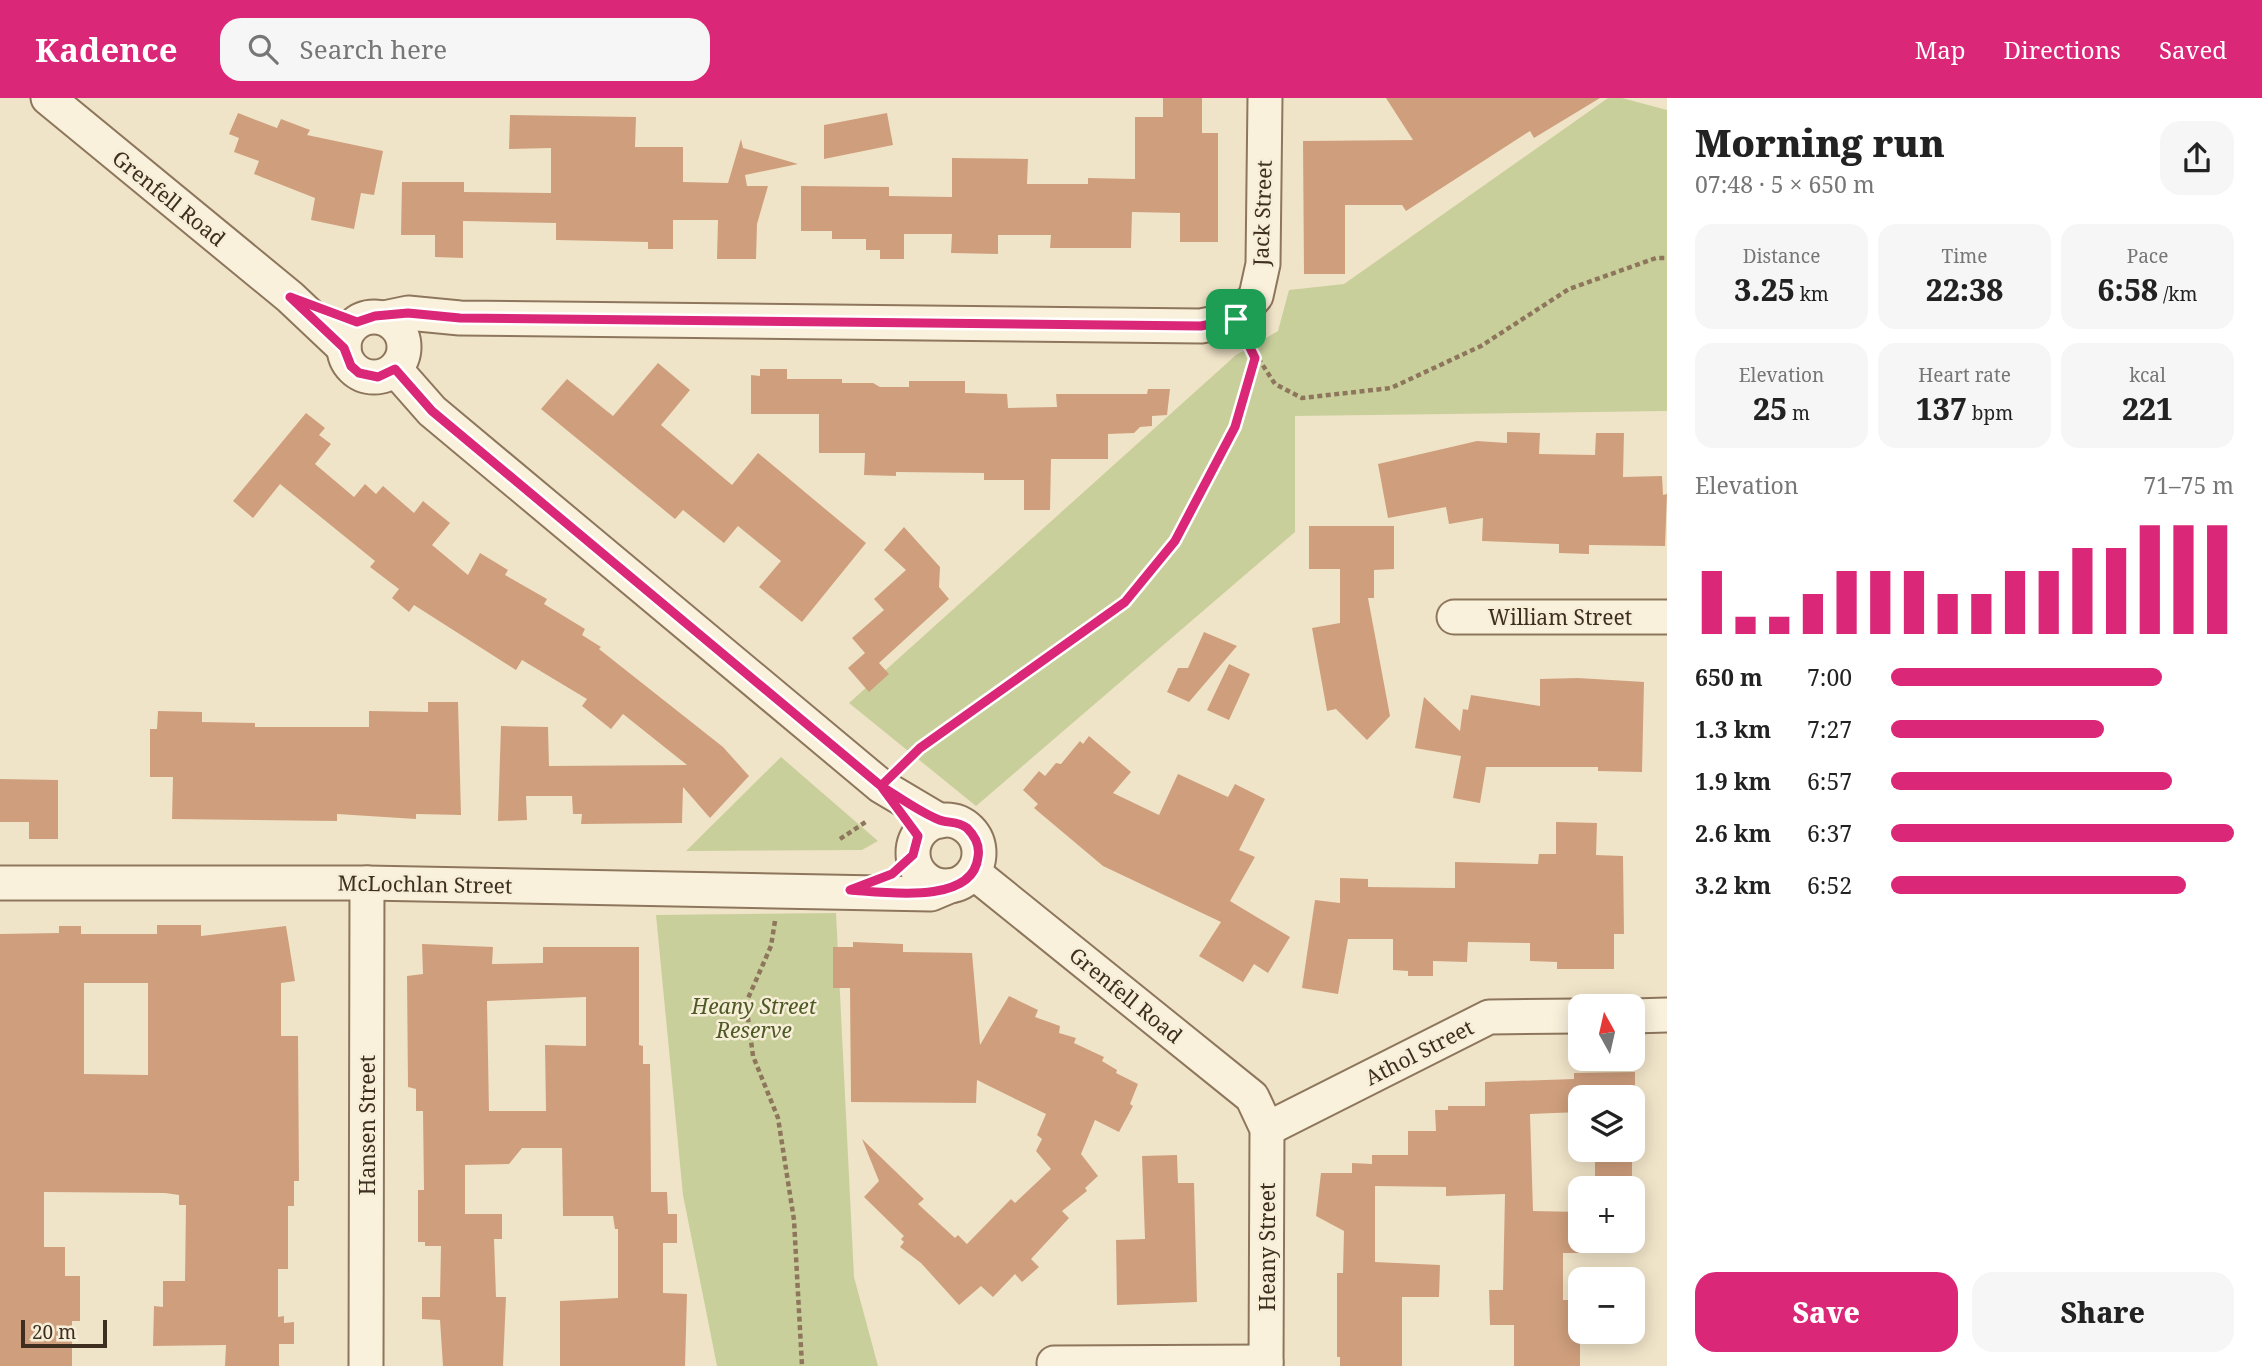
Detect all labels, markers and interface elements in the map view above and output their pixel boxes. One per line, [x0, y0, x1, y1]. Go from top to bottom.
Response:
search box [220, 18, 710, 81]
text: Kadence [35, 27, 178, 72]
icon: search [244, 30, 282, 68]
text: Search here [300, 31, 447, 67]
text: Map [1915, 33, 1966, 66]
text: Directions [2004, 33, 2121, 66]
text: Saved [2159, 33, 2227, 66]
text: Morning run [1695, 116, 1945, 168]
button: share [2160, 121, 2234, 195]
street label: Grenfell Road [107, 144, 231, 252]
street label: Jack Street [1246, 160, 1278, 267]
text: 07:48 · 5 × 650 m [1695, 168, 1875, 200]
text: Distance [1743, 243, 1820, 269]
text: Time [1942, 243, 1987, 269]
text: Pace [2127, 243, 2168, 269]
text: 3.25 [1734, 269, 1795, 310]
text: 22:38 [1926, 269, 2003, 310]
text: 6:58 [2098, 269, 2158, 310]
text: km [1795, 281, 1829, 307]
text: /km [2158, 281, 2197, 307]
pin [1206, 289, 1266, 349]
icon: arrive [1217, 300, 1255, 338]
text: Elevation [1739, 362, 1824, 388]
text: Heart rate [1918, 362, 2011, 388]
text: kcal [2129, 362, 2166, 388]
text: 25 [1753, 388, 1787, 429]
text: 137 [1916, 388, 1967, 429]
text: 221 [2122, 388, 2173, 429]
text: m [1787, 400, 1810, 426]
text: bpm [1967, 400, 2013, 426]
text: Elevation [1695, 469, 1799, 501]
text: 71–75 m [2143, 469, 2234, 501]
street label: William Street [1488, 603, 1632, 631]
text: 650 m [1695, 661, 1763, 693]
text: 7:00 [1807, 661, 1852, 693]
text: 1.3 km [1695, 713, 1771, 745]
text: 7:27 [1807, 713, 1852, 745]
text: 1.9 km [1695, 765, 1771, 797]
text: 6:57 [1807, 765, 1852, 797]
text: 2.6 km [1695, 817, 1771, 849]
text: 6:37 [1807, 817, 1852, 849]
street label: McLochlan Street [337, 868, 513, 900]
text: 3.2 km [1695, 869, 1771, 901]
text: 6:52 [1807, 869, 1852, 901]
street label: Grenfell Road [1064, 941, 1188, 1049]
park label: Heany Street Reserve [691, 992, 817, 1044]
north arrow [1568, 994, 1645, 1071]
map controls [1568, 994, 1645, 1344]
street label: Athol Street [1360, 1013, 1478, 1091]
street label: Hansen Street [353, 1055, 381, 1195]
button: layers [1568, 1085, 1645, 1162]
button: + [1568, 1176, 1645, 1253]
street label: Heany Street [1253, 1183, 1281, 1311]
button: − [1568, 1267, 1645, 1344]
button: Save [1695, 1272, 1958, 1352]
button: Share [1972, 1272, 2234, 1352]
scale bar [21, 1317, 107, 1349]
text: 20 m [32, 1319, 76, 1345]

